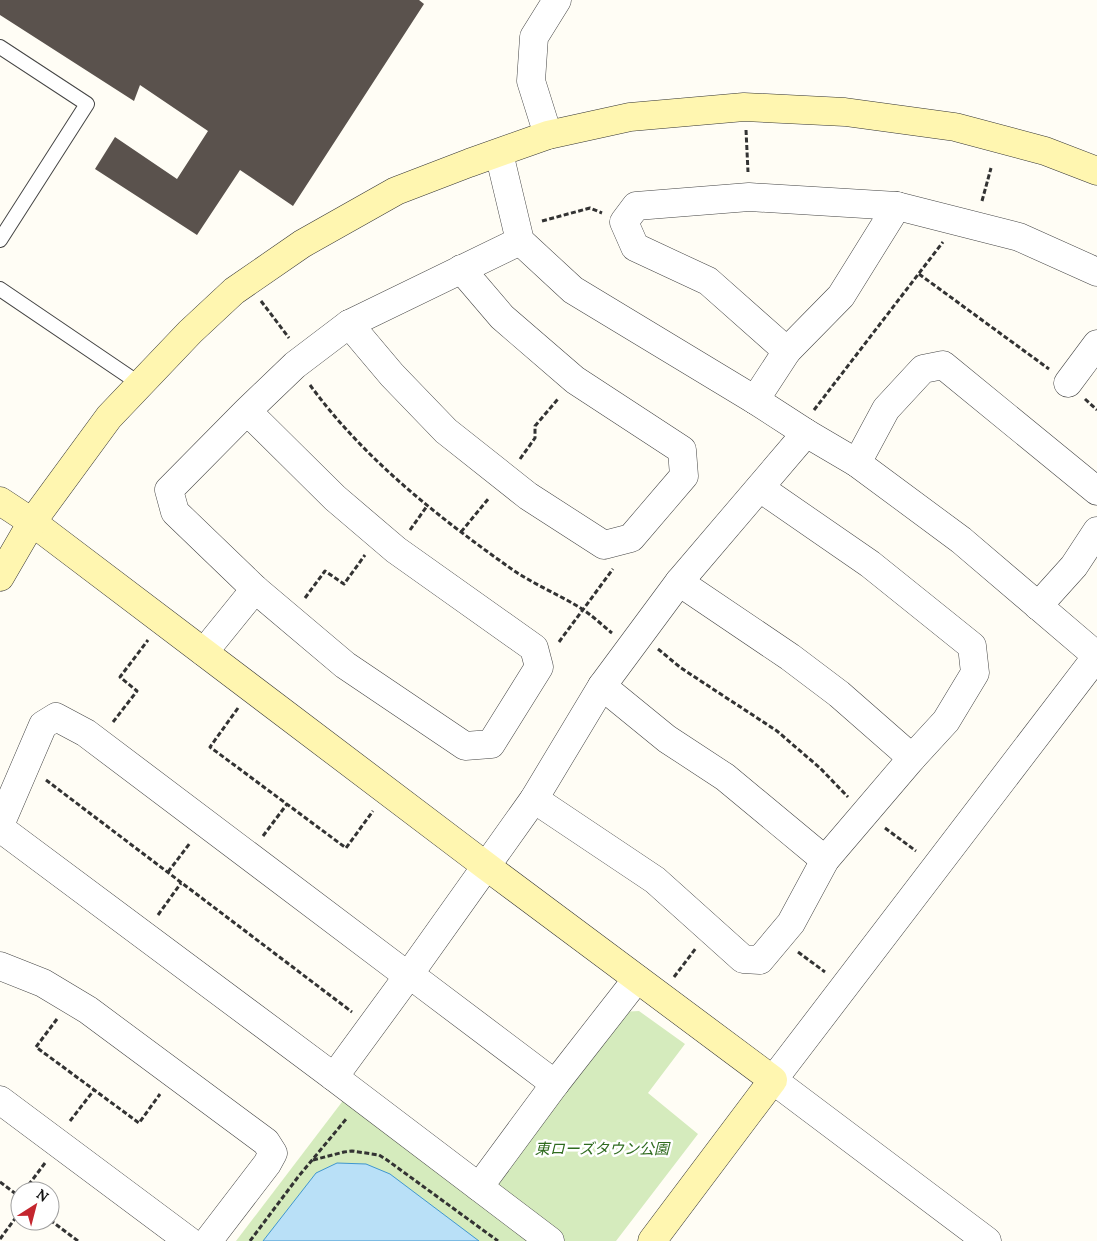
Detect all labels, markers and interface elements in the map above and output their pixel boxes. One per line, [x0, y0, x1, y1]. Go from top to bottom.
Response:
park label: 東ローズタウン公園 [535, 1139, 671, 1158]
north arrow [10, 1181, 60, 1231]
text: N [33, 1185, 52, 1206]

